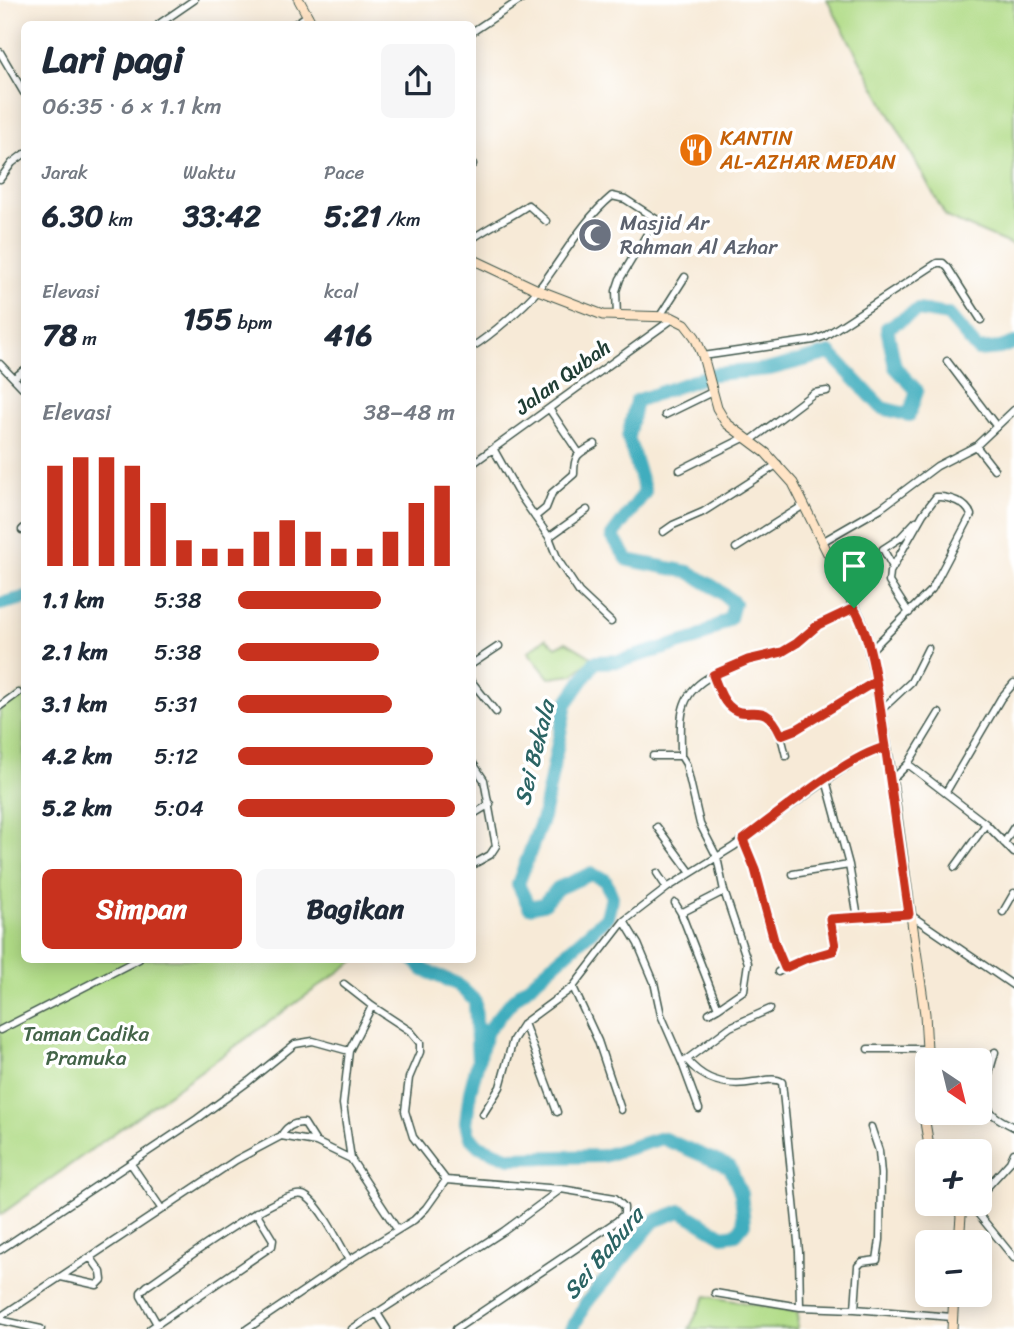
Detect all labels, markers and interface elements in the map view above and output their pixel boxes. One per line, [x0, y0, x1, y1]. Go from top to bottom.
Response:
text: Lari pagi [42, 26, 183, 93]
button: share [381, 44, 455, 118]
text: 06:35 · 6 × 1.1 km [42, 86, 222, 127]
place label: KANTIN AL-AZHAR MEDAN [719, 119, 897, 181]
restaurant icon: KANTIN AL-AZHAR MEDAN [677, 131, 715, 169]
text: Jarak [42, 156, 88, 189]
text: Waktu [183, 156, 236, 189]
text: Pace [324, 156, 364, 189]
text: 6.30 [42, 189, 104, 243]
text: 33:42 [183, 189, 261, 243]
text: 5:21 [324, 189, 382, 243]
text: km [104, 203, 133, 236]
text: /km [382, 203, 421, 236]
place label: Masjid Ar Rahman Al Azhar [620, 204, 778, 266]
mosque icon: Masjid Ar Rahman Al Azhar [576, 216, 614, 254]
text: Elevasi [42, 275, 99, 308]
text: kcal [324, 275, 359, 308]
text: 155 [183, 292, 233, 346]
text: bpm [233, 306, 273, 339]
text: 78 [42, 308, 77, 362]
text: 416 [324, 308, 373, 362]
text: m [77, 322, 97, 355]
street label: Jalan Qubah [506, 329, 619, 426]
text: Elevasi [42, 392, 111, 433]
text: 38–48 m [364, 392, 455, 433]
pin [824, 536, 884, 608]
icon: arrive [835, 547, 873, 585]
text: 1.1 km [42, 580, 105, 621]
text: 5:38 [154, 580, 202, 621]
text: 2.1 km [42, 632, 108, 673]
text: 5:38 [154, 632, 202, 673]
text: 3.1 km [42, 684, 107, 725]
text: 5:31 [154, 684, 198, 725]
water label: Sei Bekala [502, 693, 568, 810]
text: 4.2 km [42, 736, 112, 777]
text: 5:12 [154, 736, 198, 777]
text: 5.2 km [42, 788, 112, 829]
text: 5:04 [154, 788, 204, 829]
button: Simpan [42, 869, 242, 949]
button: Bagikan [256, 869, 455, 949]
park label: Taman Cadika Pramuka [23, 1015, 149, 1077]
north arrow [915, 1048, 992, 1125]
map controls [915, 1048, 992, 1307]
button: + [915, 1139, 992, 1216]
water label: Sei Babura [552, 1195, 657, 1309]
button: − [915, 1230, 992, 1307]

